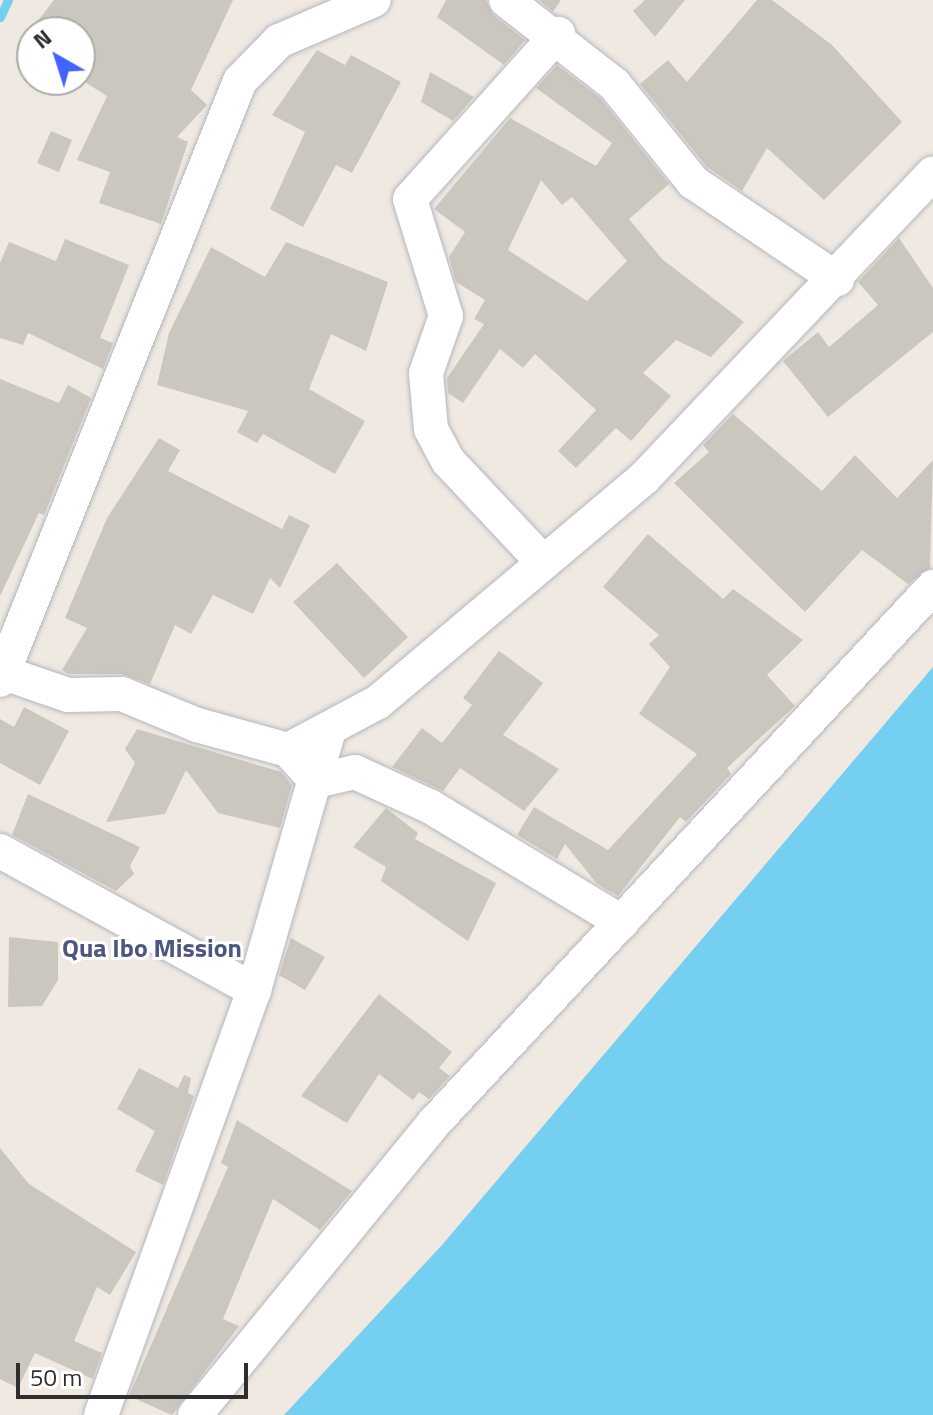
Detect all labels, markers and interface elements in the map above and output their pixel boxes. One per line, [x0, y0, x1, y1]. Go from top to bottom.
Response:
north arrow [16, 16, 96, 96]
text: N [26, 21, 59, 57]
district label: Qua Ibo Mission [62, 932, 242, 964]
scale bar [20, 1347, 252, 1397]
text: 50 m [30, 1359, 82, 1395]

